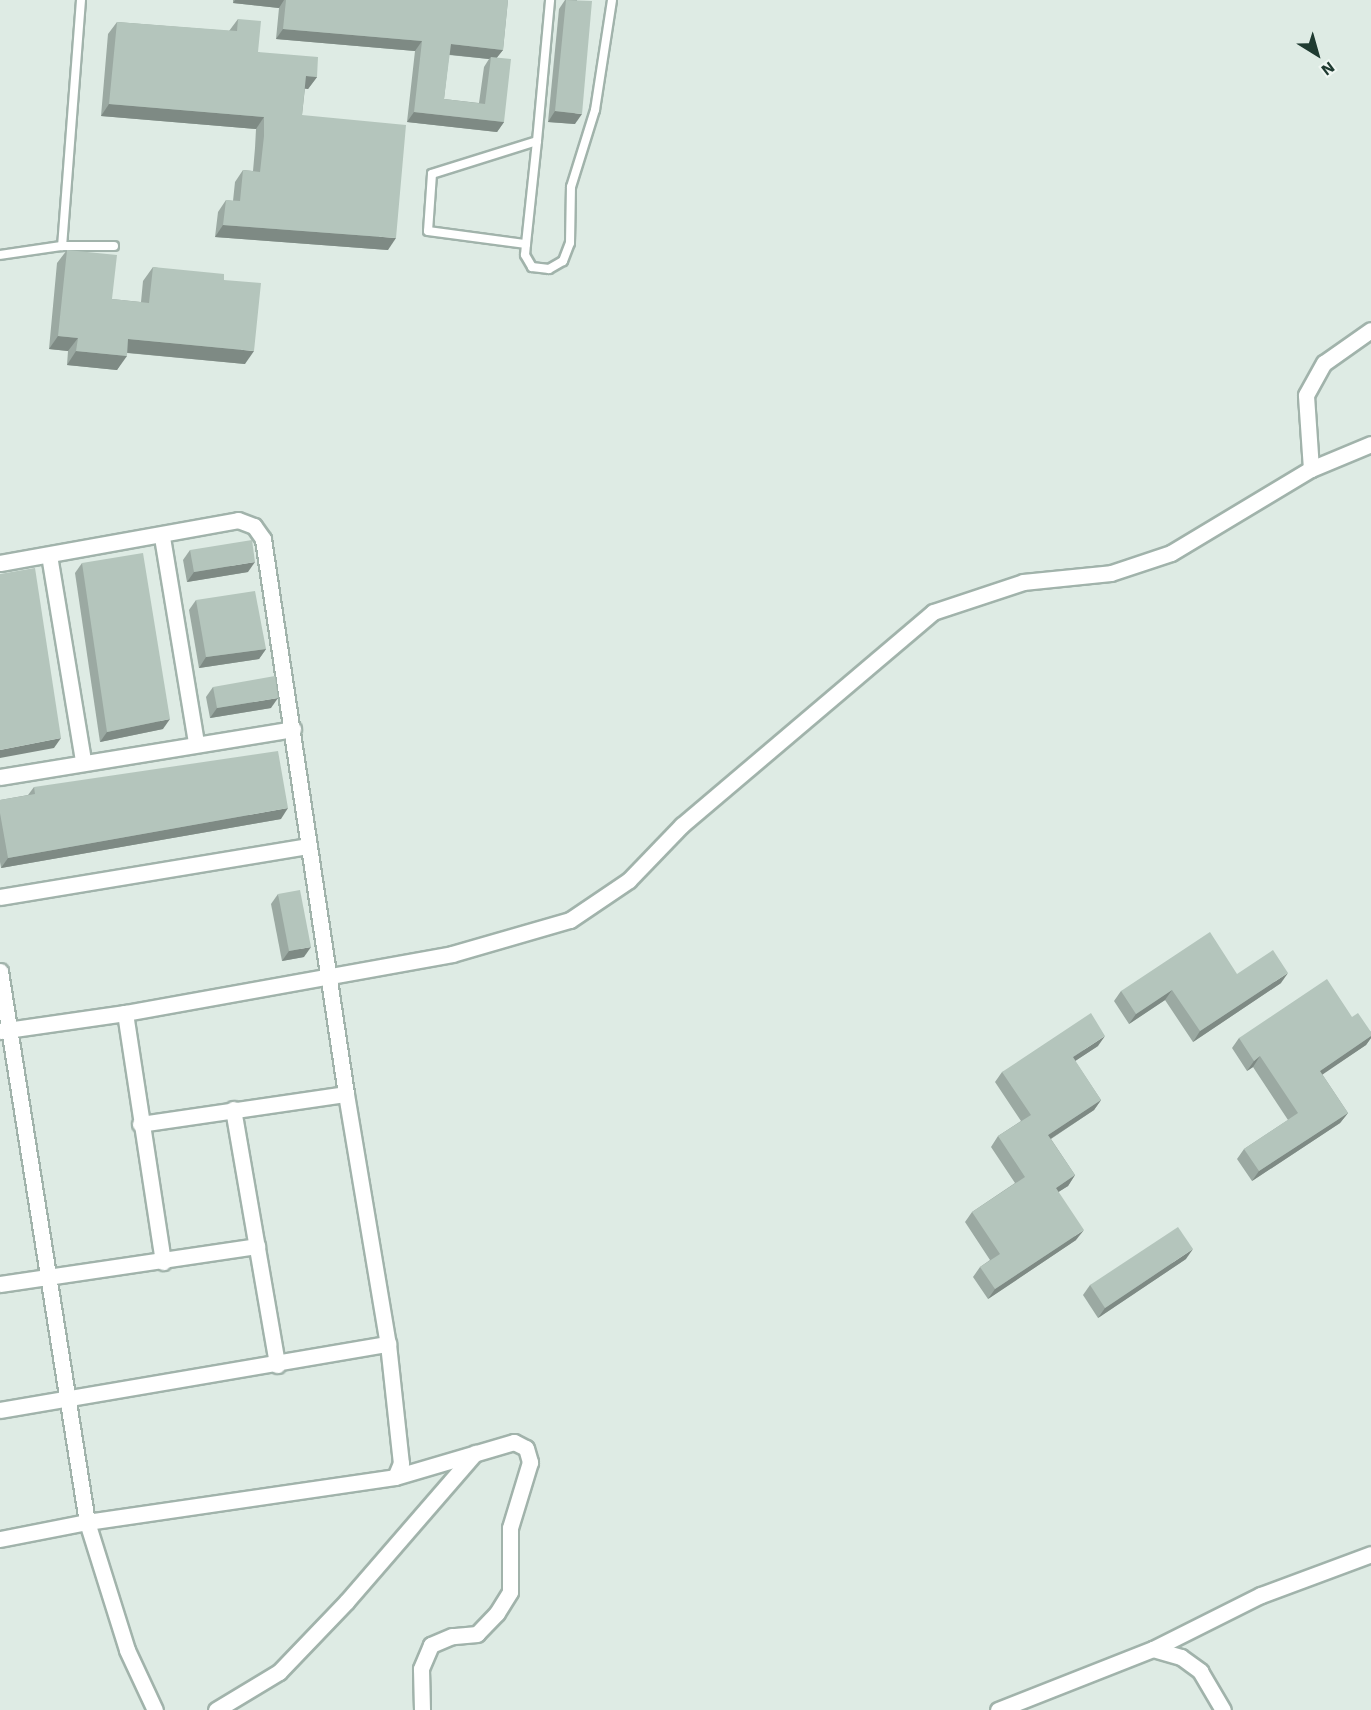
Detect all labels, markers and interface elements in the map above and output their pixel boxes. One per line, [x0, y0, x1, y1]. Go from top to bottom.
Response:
north arrow [1287, 24, 1347, 84]
text: N [1318, 58, 1339, 80]

